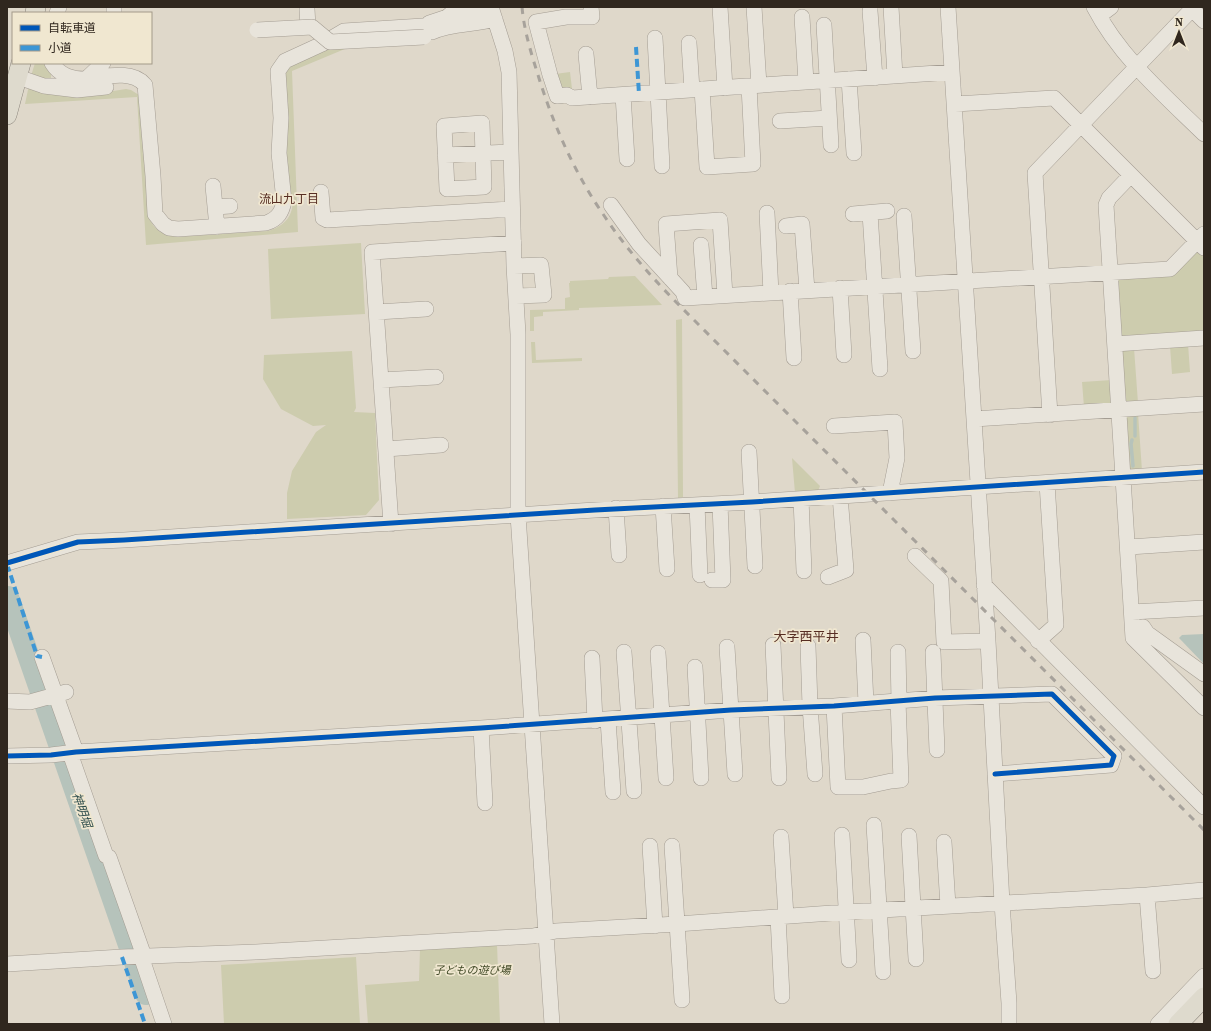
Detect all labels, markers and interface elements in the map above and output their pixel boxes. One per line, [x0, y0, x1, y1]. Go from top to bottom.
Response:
legend [12, 12, 152, 64]
north arrow [1159, 12, 1199, 52]
text: N [1175, 15, 1183, 30]
text: 自転車道 [48, 20, 96, 36]
text: 小道 [48, 40, 72, 56]
district label: 流山九丁目 [259, 191, 319, 207]
district label: 大字西平井 [773, 628, 839, 645]
water label: 神明堀 [69, 790, 96, 832]
park label: 子どもの遊び場 [434, 963, 512, 978]

